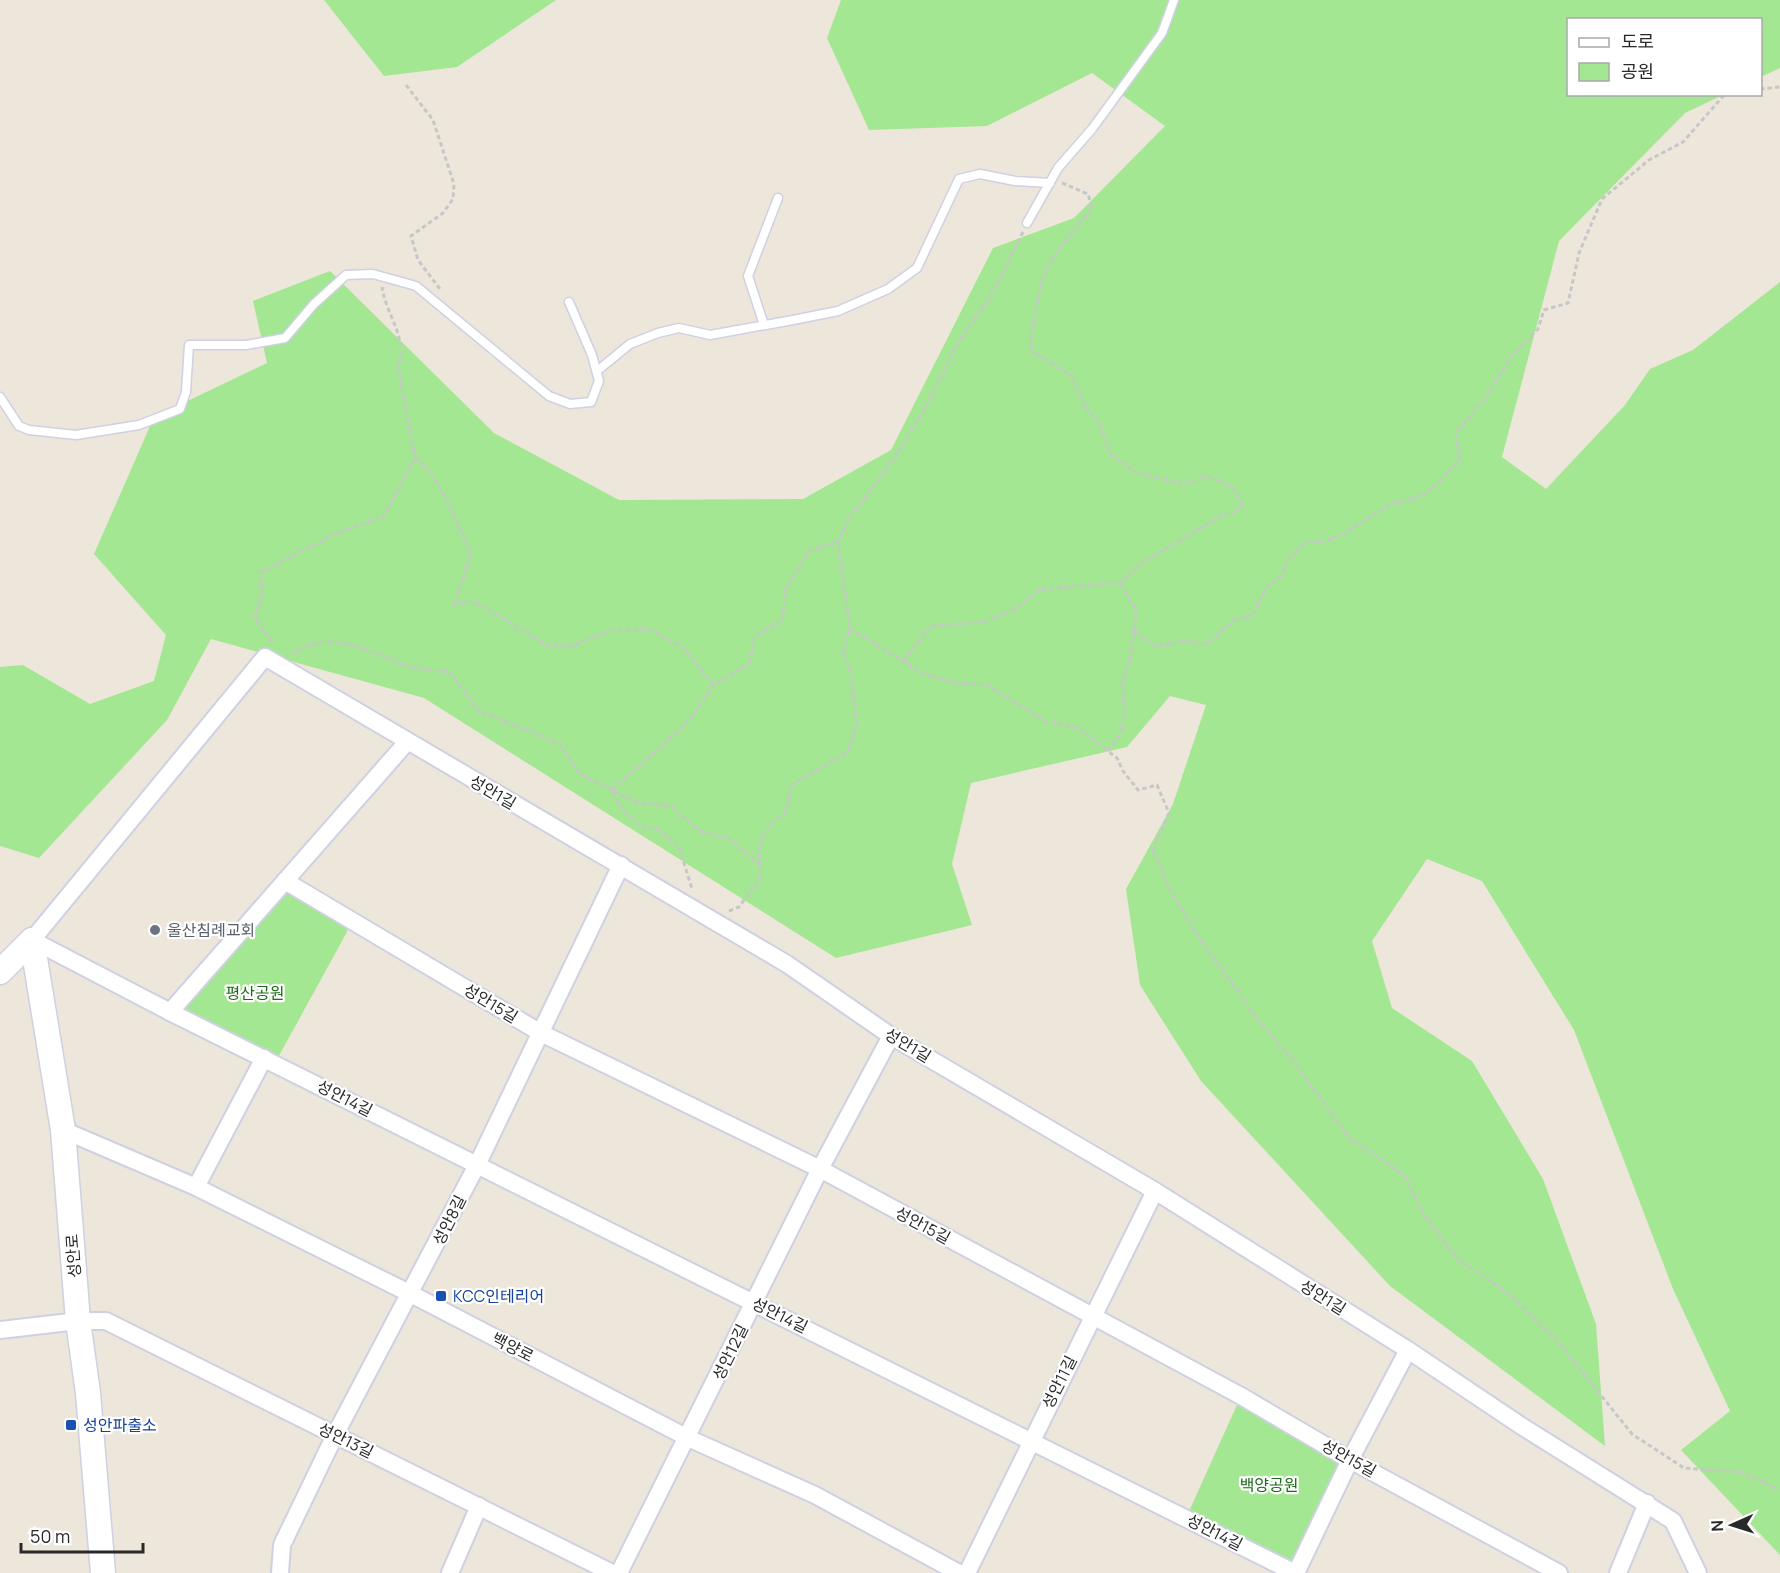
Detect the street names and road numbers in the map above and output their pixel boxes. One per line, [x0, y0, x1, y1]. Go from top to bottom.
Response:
street label: 성안1길 [466, 770, 520, 814]
street label: 성안15길 [460, 978, 522, 1028]
street label: 성안1길 [881, 1023, 935, 1067]
street label: 성안14길 [313, 1075, 377, 1121]
street label: 성안8길 [427, 1191, 471, 1249]
street label: 성안15길 [892, 1201, 954, 1249]
street label: 성안로 [60, 1233, 86, 1279]
street label: 성안1길 [1296, 1274, 1350, 1320]
street label: 성안14길 [748, 1292, 812, 1338]
street label: 성안12길 [707, 1320, 753, 1384]
street label: 백양로 [488, 1327, 538, 1367]
street label: 성안11길 [1036, 1352, 1082, 1412]
street label: 성안13길 [315, 1417, 377, 1463]
street label: 성안15길 [1318, 1434, 1380, 1482]
street label: 성안14길 [1183, 1509, 1247, 1555]

